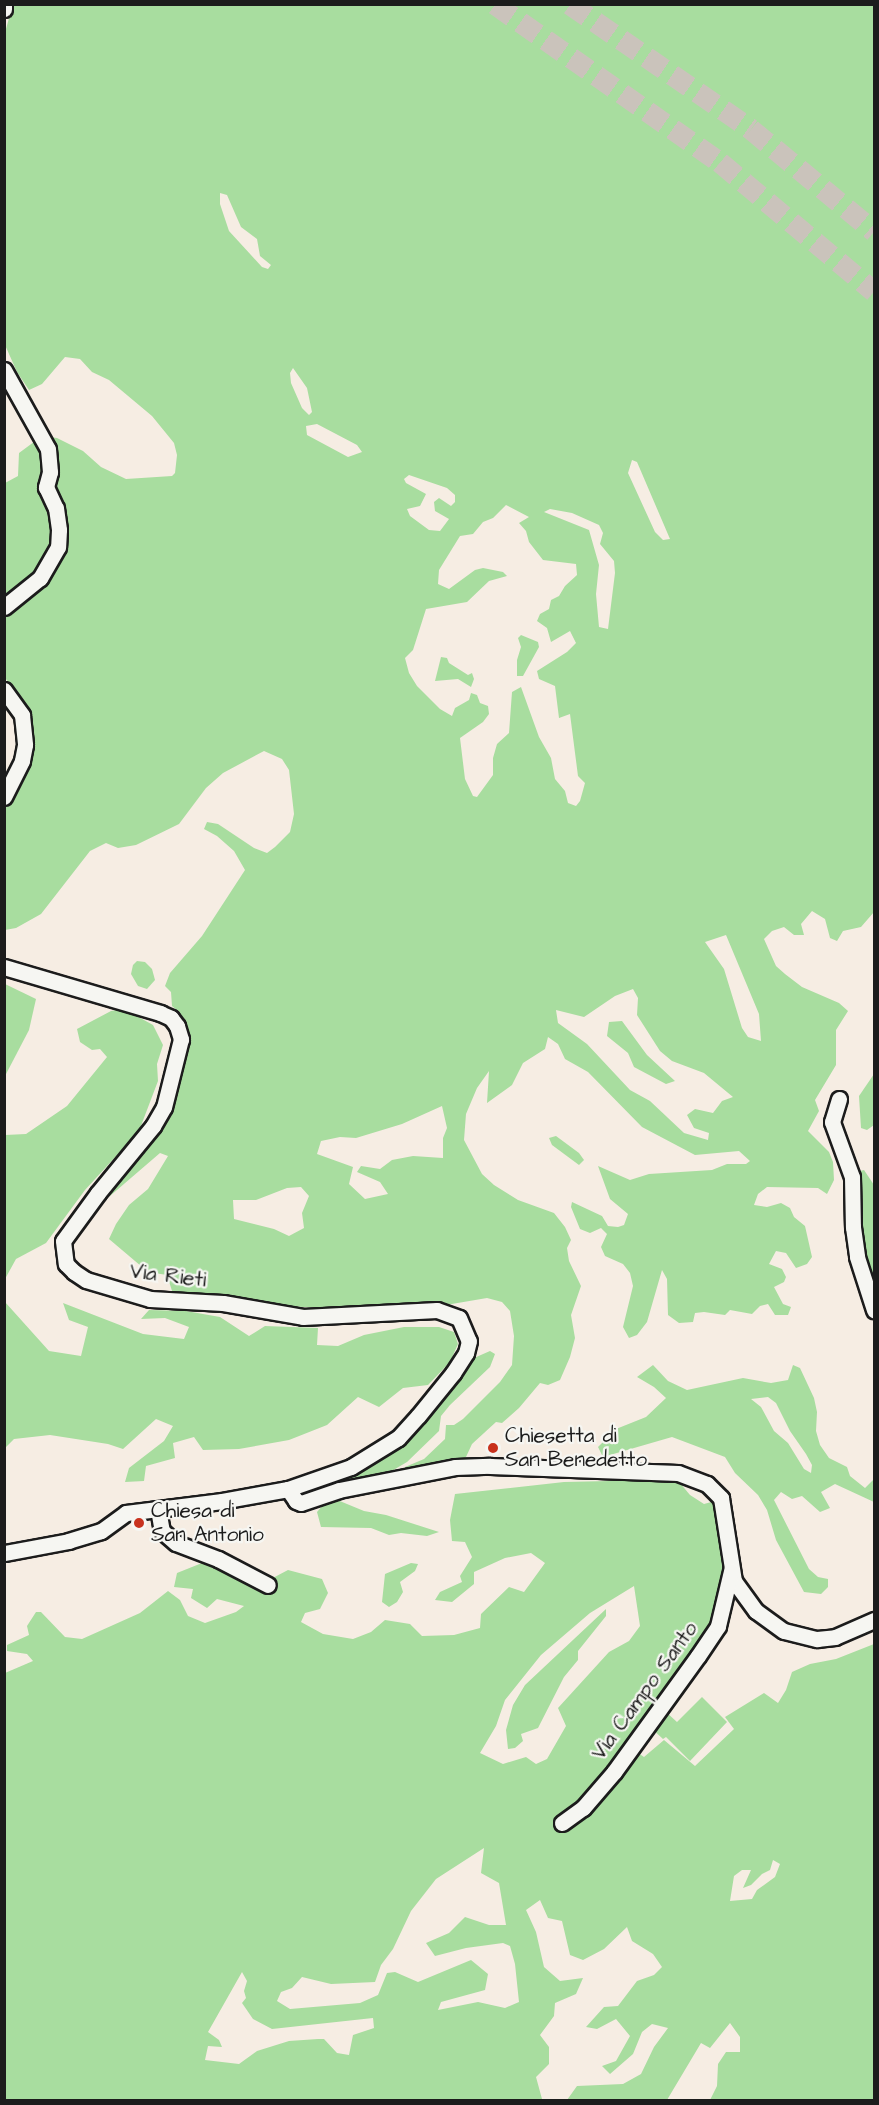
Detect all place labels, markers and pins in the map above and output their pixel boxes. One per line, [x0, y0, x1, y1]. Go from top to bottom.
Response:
place label: Chiesetta di San Benedetto [505, 1423, 647, 1473]
marker: Chiesetta di San Benedetto [486, 1441, 500, 1455]
place label: Chiesa di San Antonio [151, 1498, 264, 1548]
marker: Chiesa di San Antonio [132, 1516, 146, 1530]

